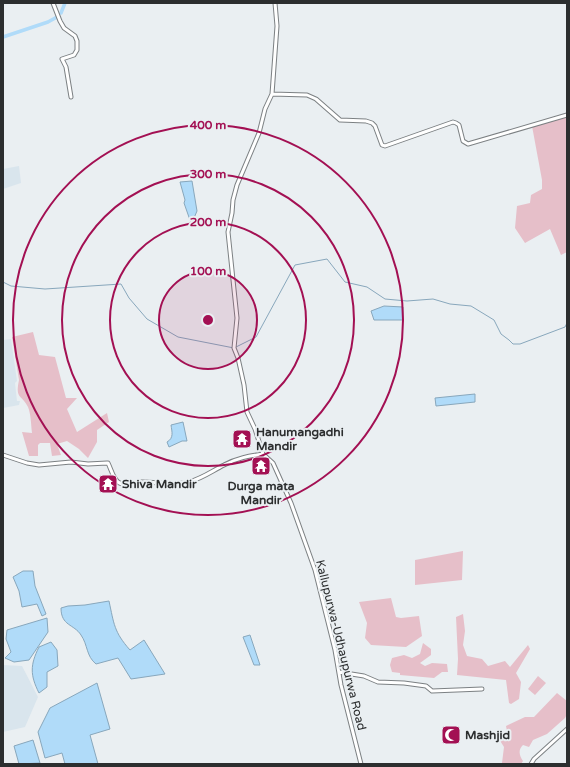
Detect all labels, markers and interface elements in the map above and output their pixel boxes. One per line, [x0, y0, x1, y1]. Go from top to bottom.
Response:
text: 400 m [190, 118, 226, 132]
text: 300 m [190, 167, 226, 181]
text: 200 m [190, 215, 226, 229]
text: 100 m [190, 264, 226, 278]
centre of rings [201, 313, 215, 327]
place label: Hanumangadhi Mandir [256, 425, 344, 453]
temple icon: Hanumangadhi Mandir [231, 428, 253, 450]
temple icon: Durga mata Mandir [250, 455, 272, 477]
temple icon: Shiva Mandir [97, 473, 119, 495]
place label: Shiva Mandir [122, 477, 197, 491]
place label: Durga mata Mandir [227, 479, 295, 507]
street label: Kallupurwa-Udhaupurwa Road [313, 558, 369, 732]
mosque icon: Mashjid [440, 724, 462, 746]
place label: Mashjid [465, 728, 510, 743]

